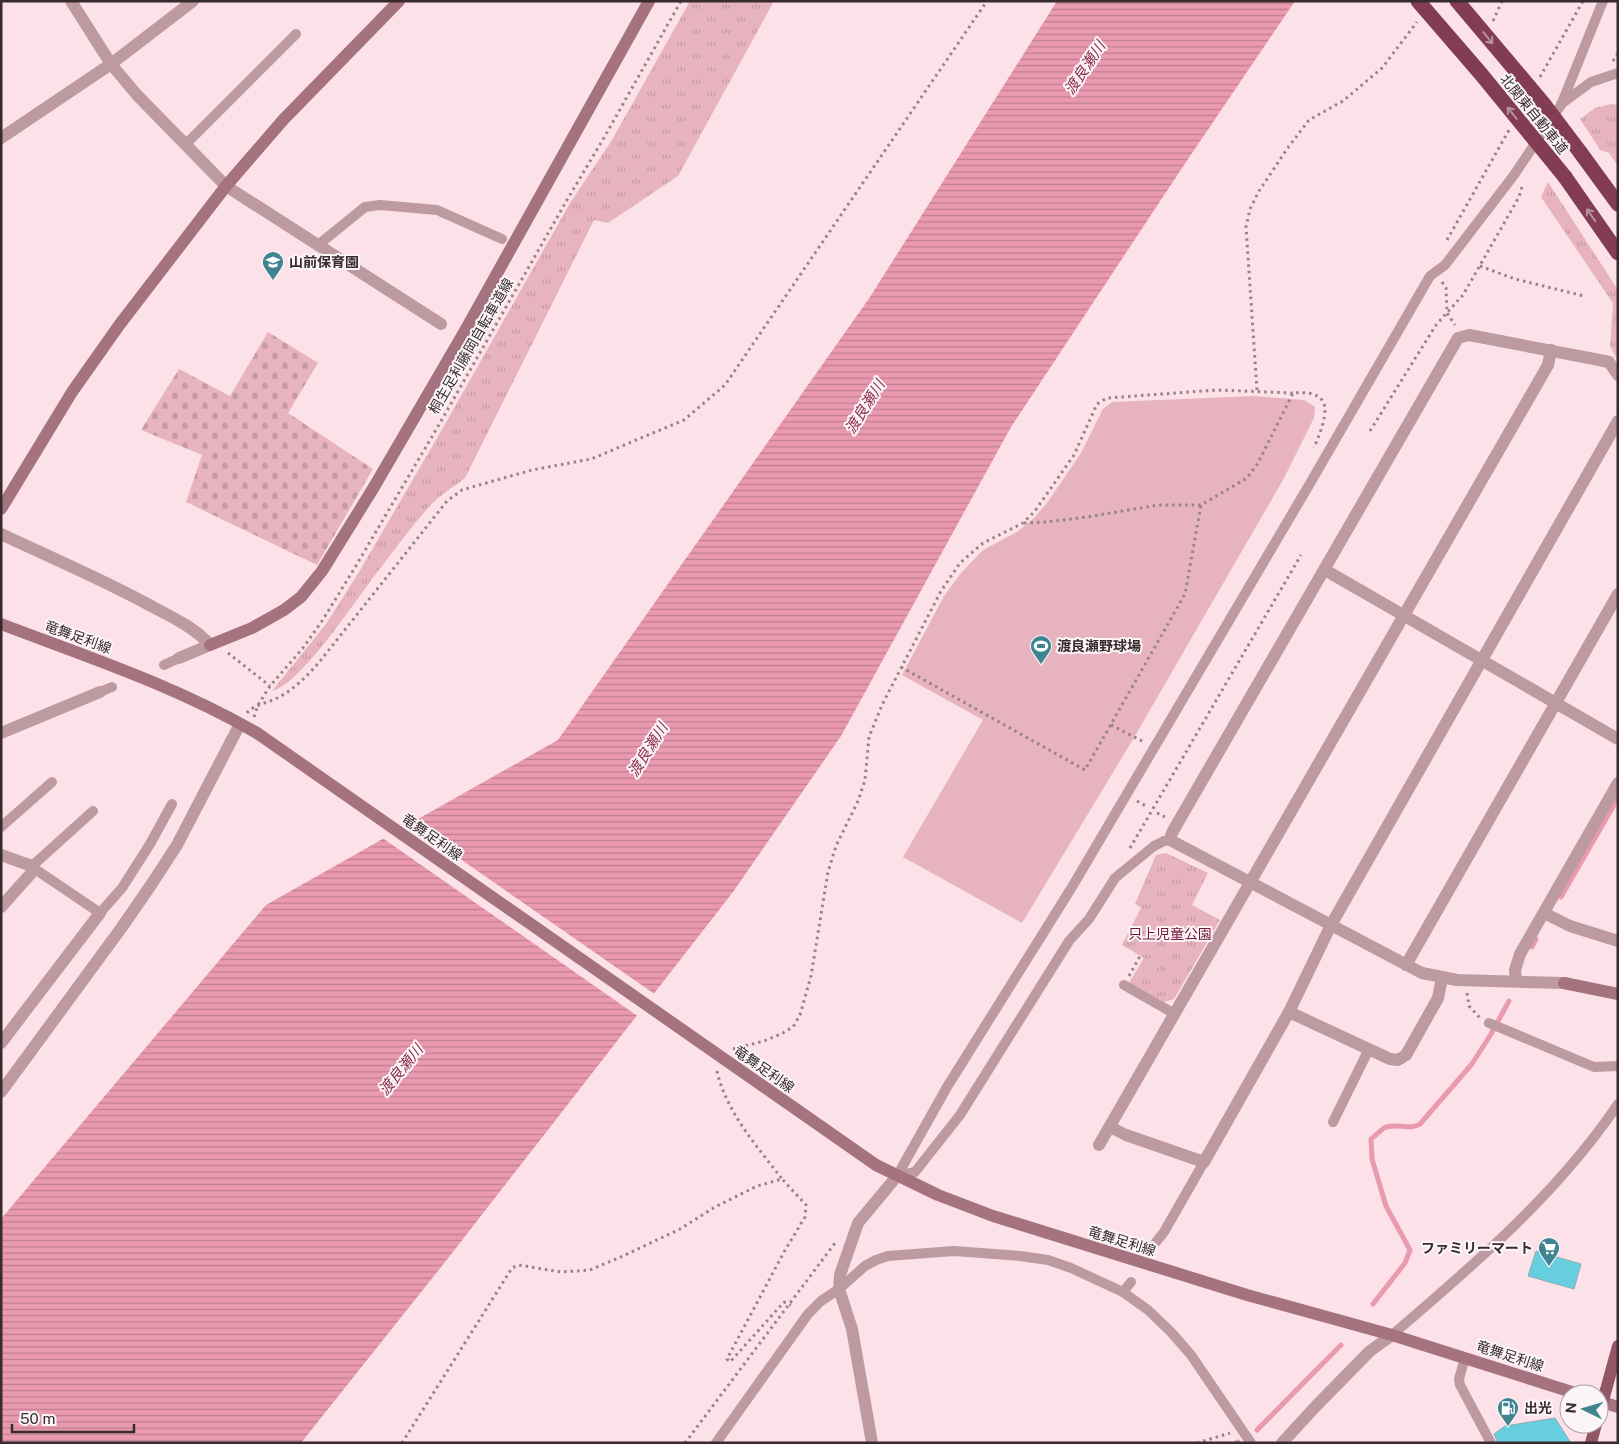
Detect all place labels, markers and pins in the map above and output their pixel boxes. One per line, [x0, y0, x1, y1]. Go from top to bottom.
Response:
school or university icon: 山前保育園 [261, 250, 285, 281]
place label: 山前保育園 [289, 254, 359, 270]
sports icon: 渡良瀬野球場 [1029, 634, 1053, 665]
place label: 渡良瀬野球場 [1057, 638, 1141, 654]
supermarket icon: ファミリーマート [1537, 1236, 1561, 1267]
place label: ファミリーマート [1421, 1240, 1533, 1256]
fuel station icon: 出光 [1496, 1396, 1520, 1427]
place label: 出光 [1524, 1400, 1552, 1416]

